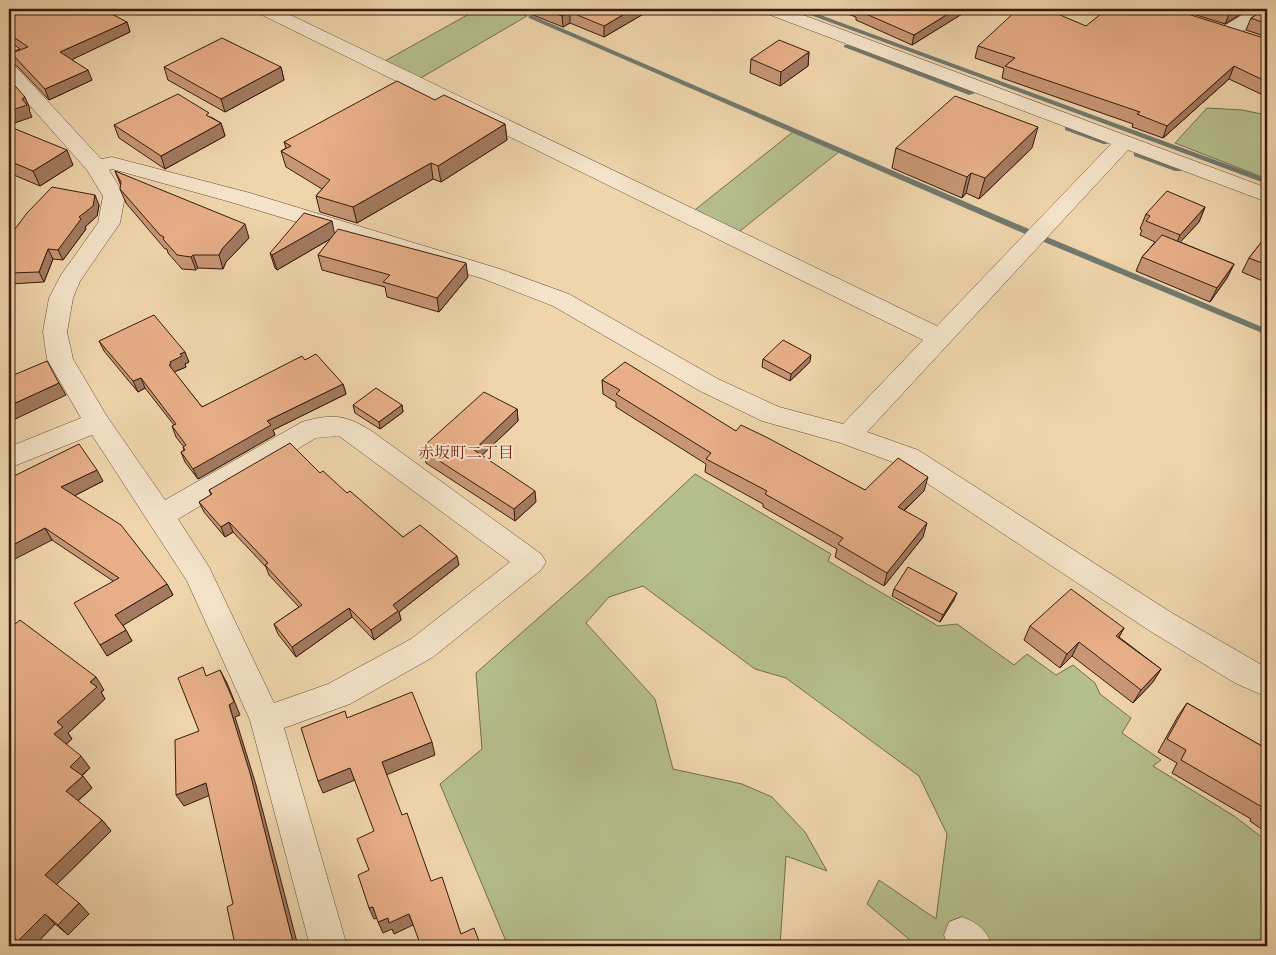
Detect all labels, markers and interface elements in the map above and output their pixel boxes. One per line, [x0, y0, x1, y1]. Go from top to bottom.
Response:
district label: 赤坂町二丁目 [418, 443, 514, 463]

